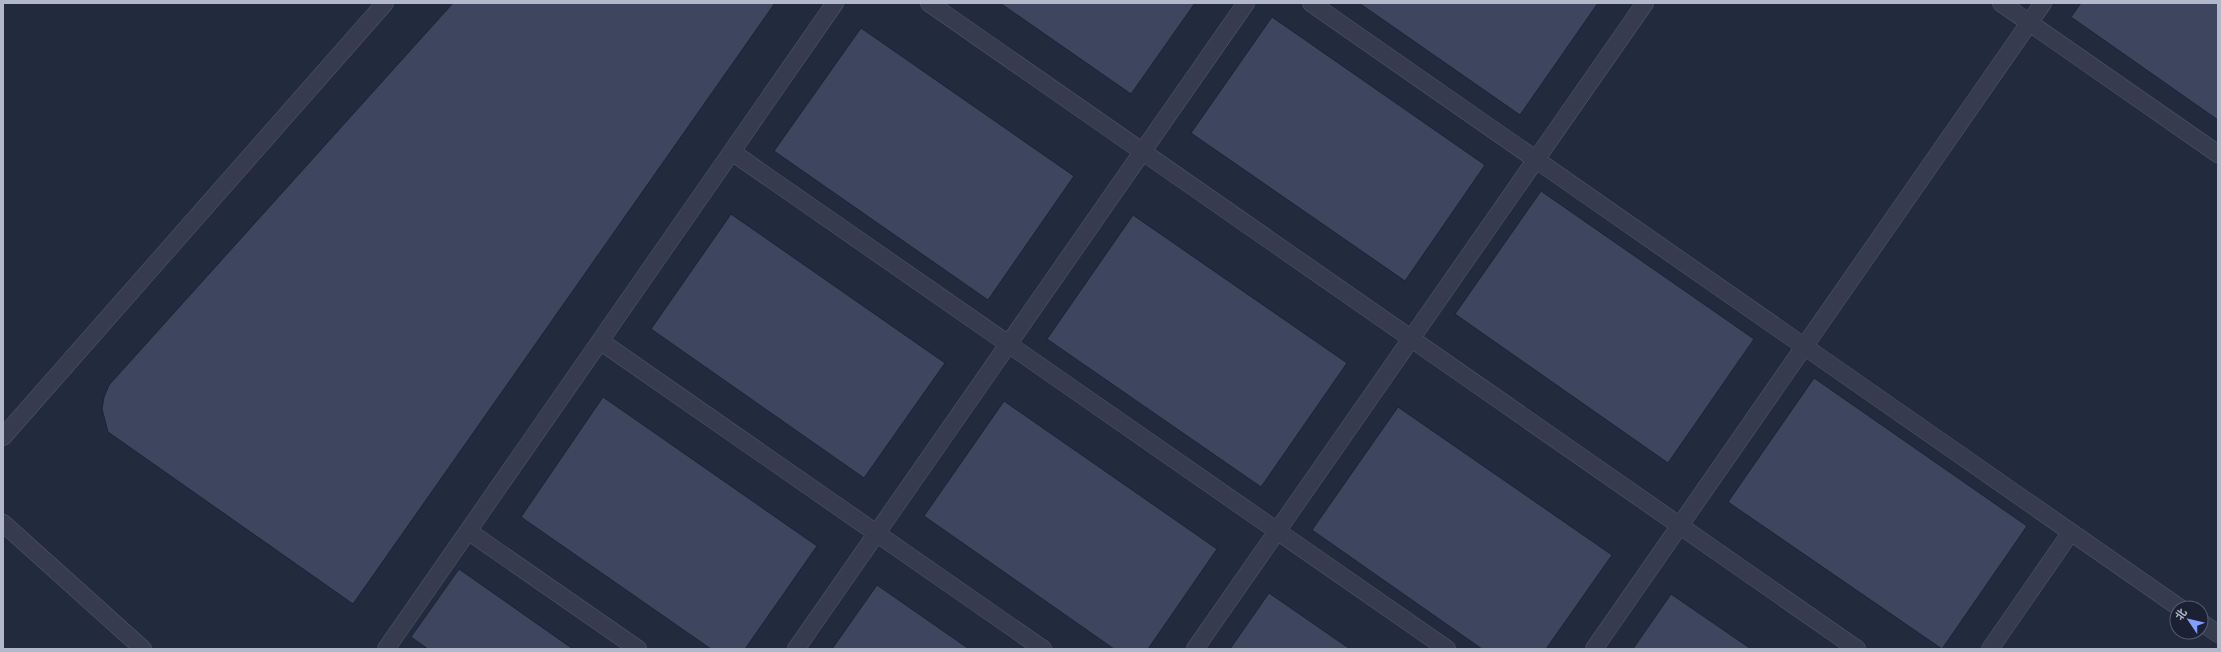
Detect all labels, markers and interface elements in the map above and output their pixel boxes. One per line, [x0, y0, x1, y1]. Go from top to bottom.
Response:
north arrow [2169, 600, 2209, 640]
text: 北 [2172, 606, 2189, 622]

